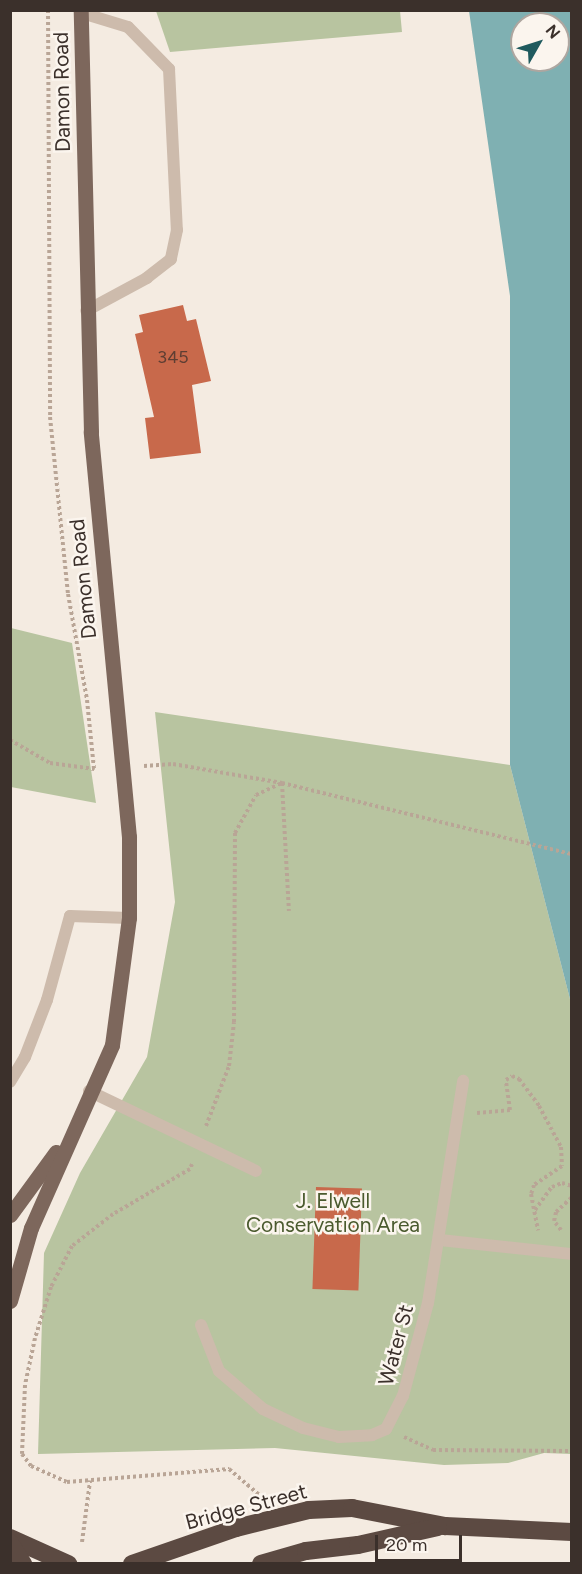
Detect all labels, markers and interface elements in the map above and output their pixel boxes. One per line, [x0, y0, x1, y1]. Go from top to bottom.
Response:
north arrow [510, 12, 570, 72]
text: N [542, 21, 564, 42]
street label: Damon Road [48, 32, 76, 152]
house number: 345 [157, 346, 189, 368]
street label: Damon Road [64, 518, 102, 640]
park label: J. Elwell Conservation Area [246, 1188, 420, 1238]
street label: Water St [373, 1302, 419, 1388]
street label: Bridge Street [182, 1479, 310, 1535]
scale bar [378, 1523, 465, 1561]
text: 20 m [386, 1534, 427, 1556]

